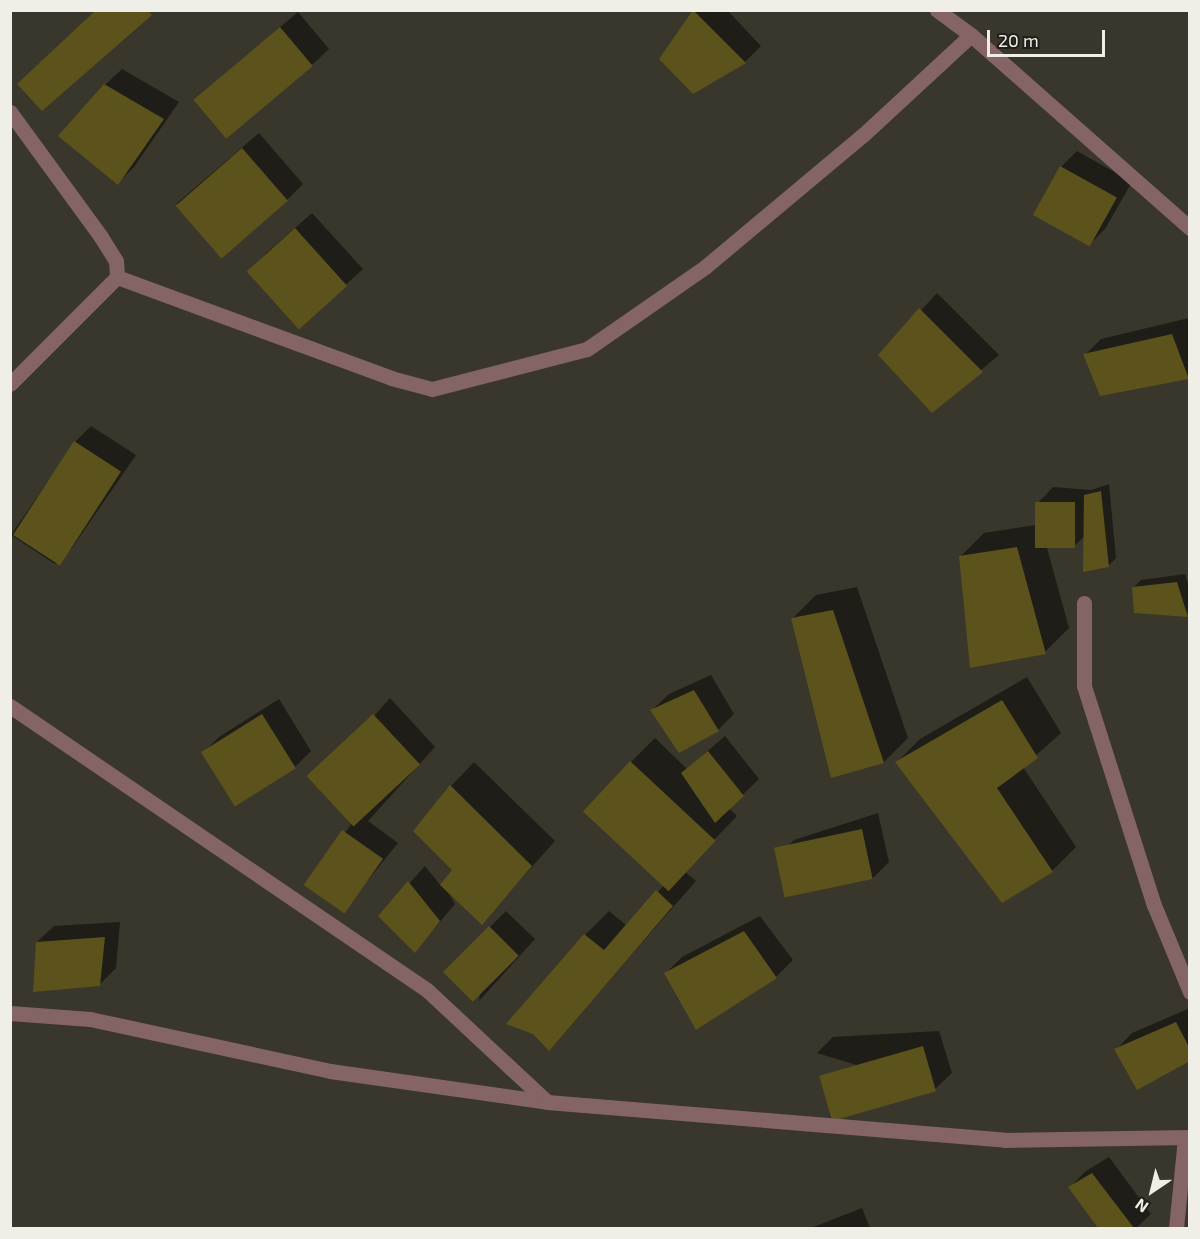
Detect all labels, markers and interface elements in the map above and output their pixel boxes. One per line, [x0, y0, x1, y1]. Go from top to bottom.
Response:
scale bar [990, 18, 1108, 56]
text: 20 m [998, 29, 1039, 51]
north arrow [1122, 1161, 1182, 1221]
text: N [1131, 1195, 1152, 1217]

